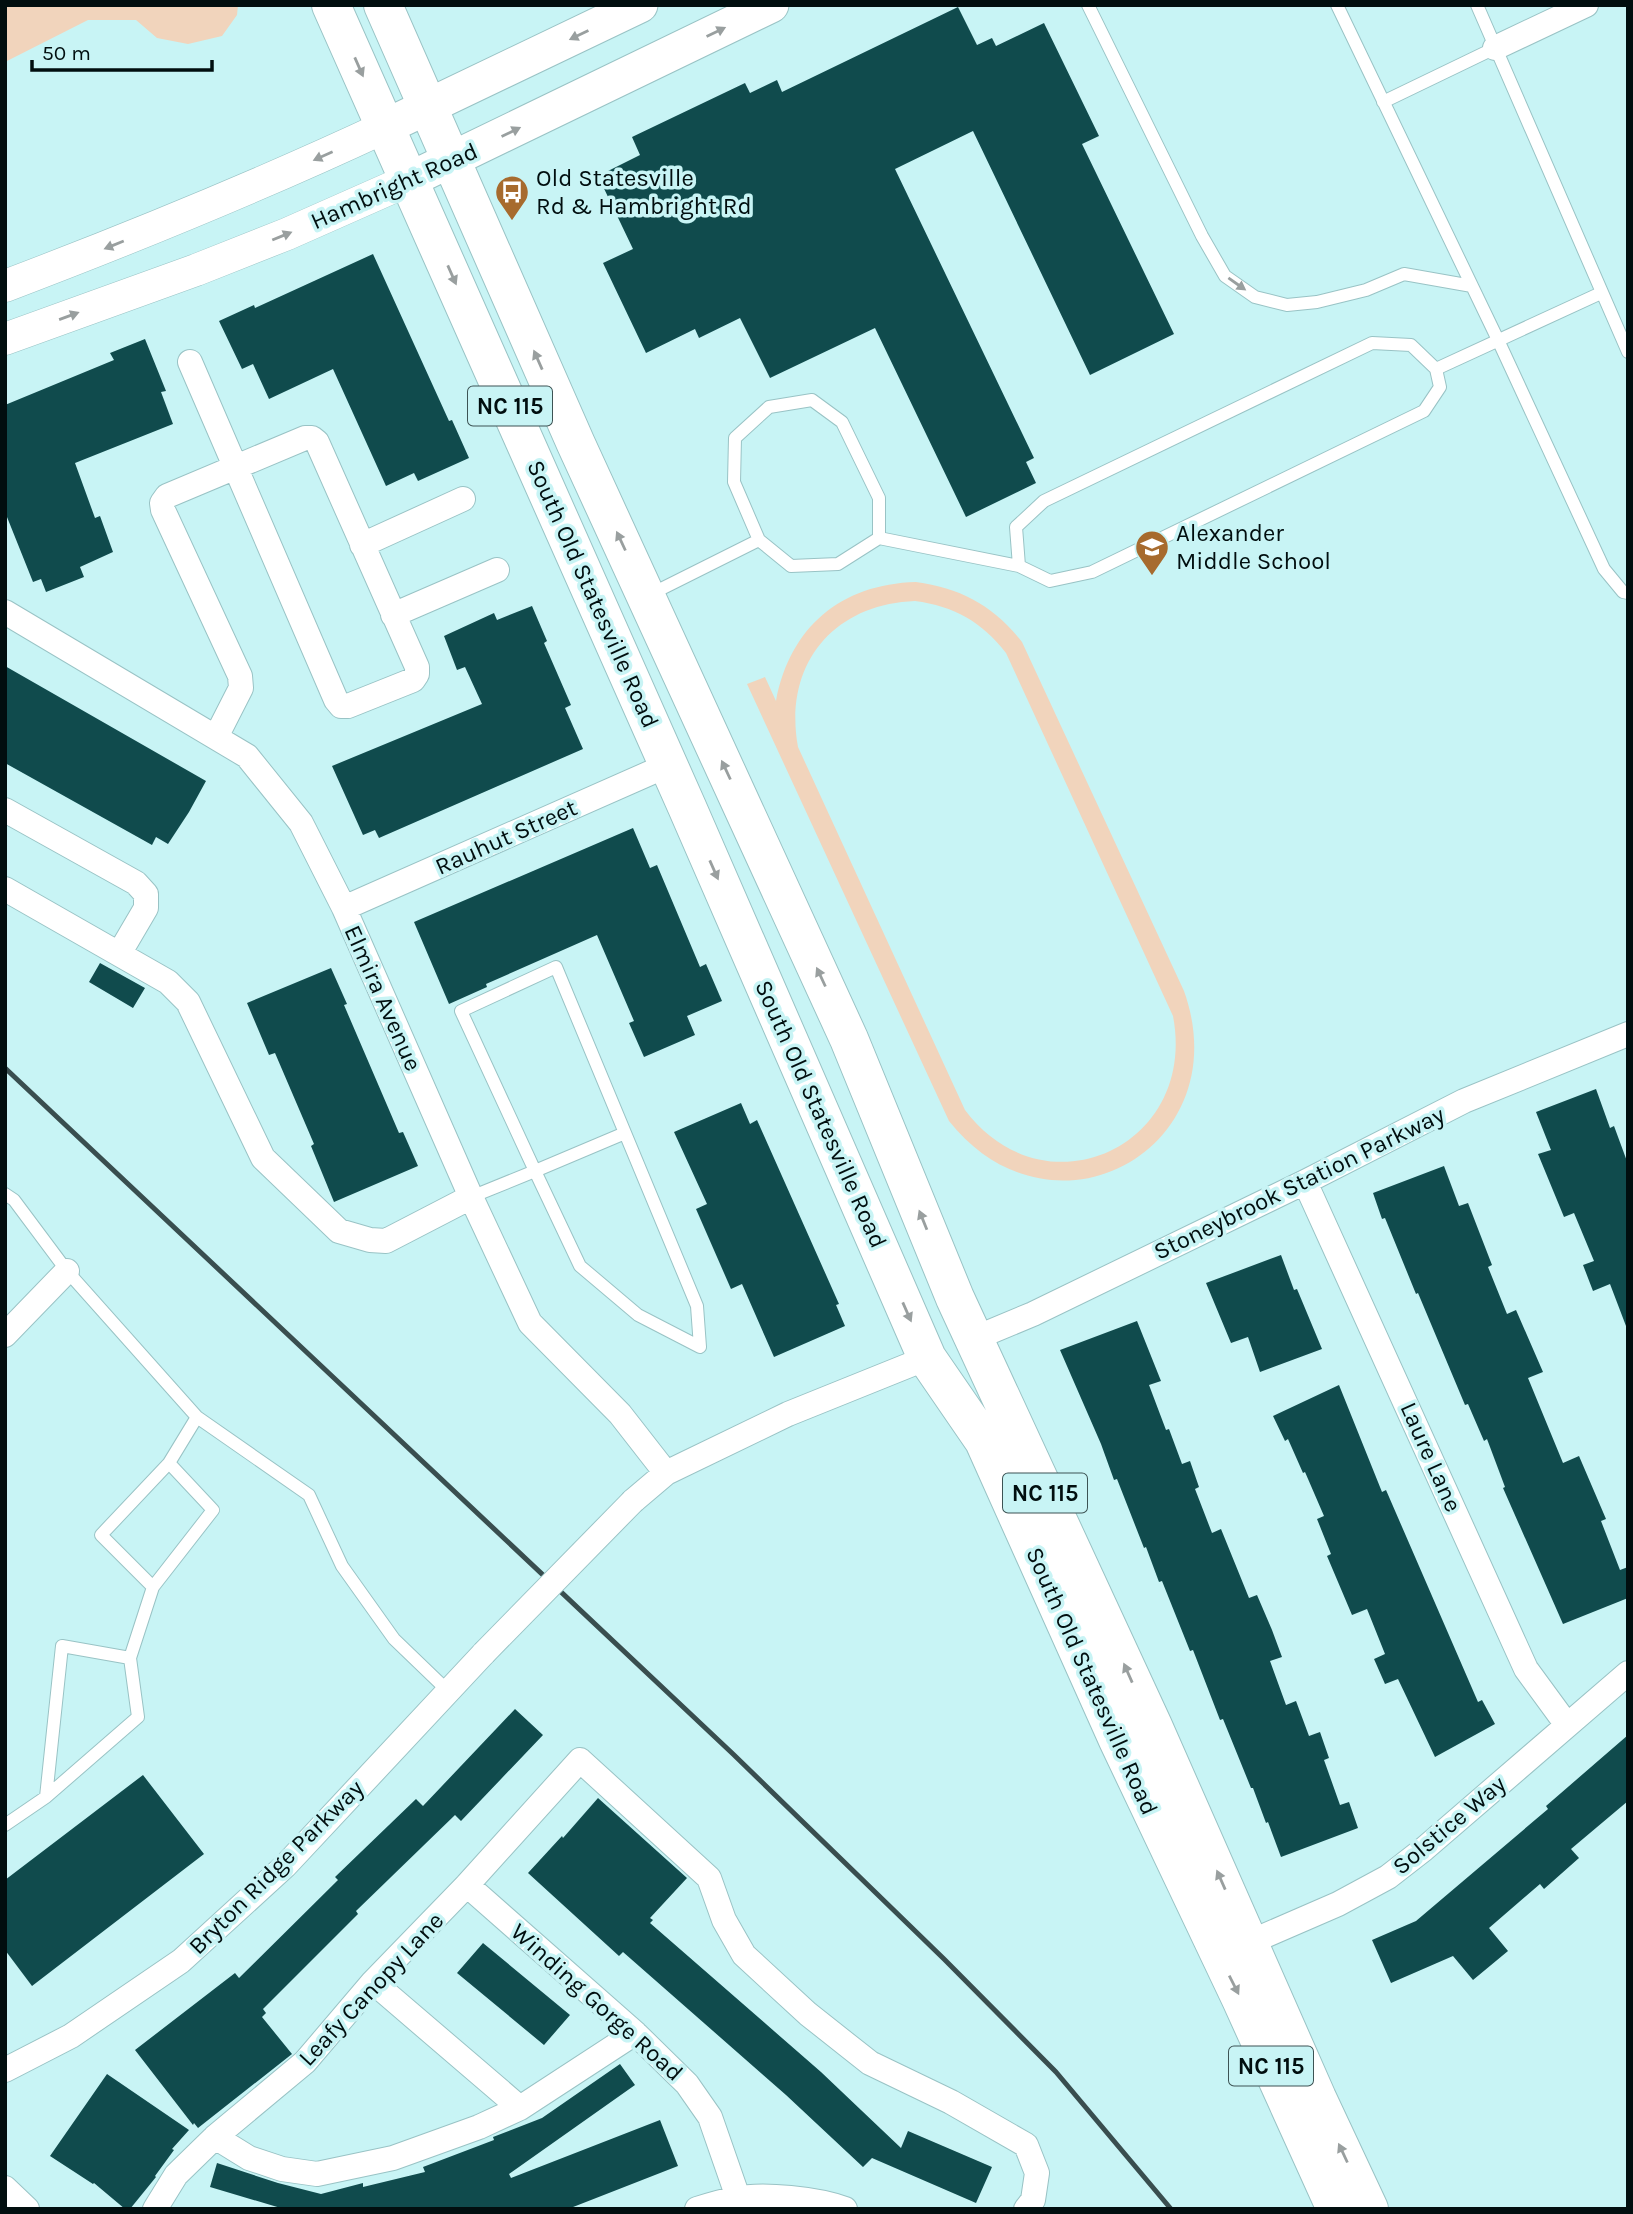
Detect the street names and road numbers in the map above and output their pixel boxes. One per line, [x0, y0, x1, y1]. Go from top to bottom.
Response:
street label: Hambright Road [306, 137, 482, 235]
road number: NC 115 [468, 386, 552, 426]
street label: South Old Statesville Road [521, 456, 665, 732]
street label: Rauhut Street [431, 793, 581, 881]
street label: Elmira Avenue [338, 921, 428, 1075]
street label: South Old Statesville Road [749, 976, 893, 1252]
street label: Stoneybrook Station Parkway [1149, 1100, 1449, 1266]
street label: Laure Lane [1394, 1398, 1468, 1516]
road number: NC 115 [1003, 1474, 1087, 1512]
street label: South Old Statesville Road [1020, 1543, 1164, 1819]
street label: Solstice Way [1387, 1770, 1511, 1880]
street label: Bryton Ridge Parkway [183, 1774, 369, 1960]
street label: Leafy Canopy Lane [293, 1906, 449, 2072]
street label: Winding Gorge Road [505, 1917, 689, 2087]
road number: NC 115 [1229, 2047, 1313, 2086]

